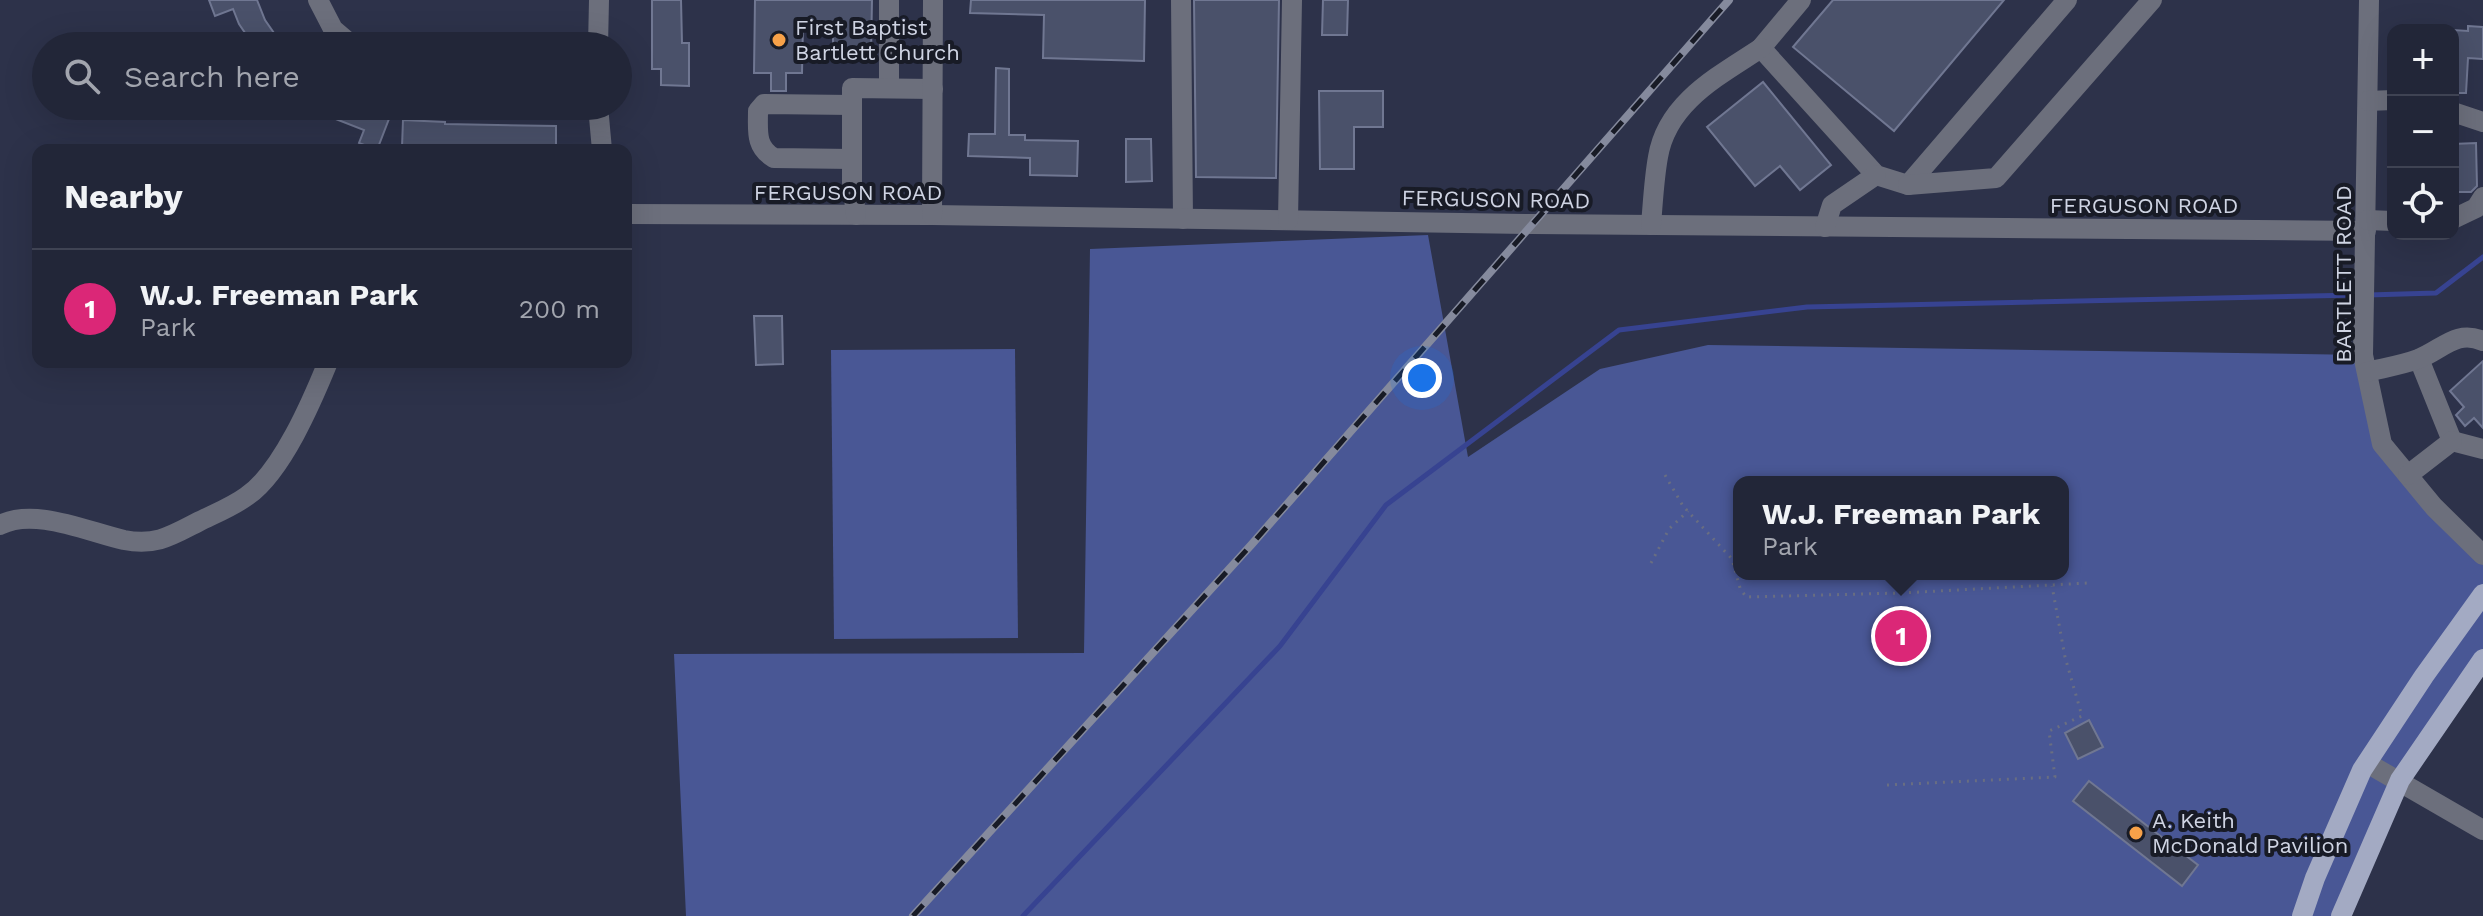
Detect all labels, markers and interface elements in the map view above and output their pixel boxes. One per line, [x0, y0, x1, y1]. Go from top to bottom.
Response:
place label: First Baptist Bartlett Church [795, 15, 960, 65]
map controls [2387, 24, 2459, 240]
button: + [2387, 24, 2459, 96]
marker: First Baptist Bartlett Church [770, 31, 788, 49]
search box [32, 32, 632, 120]
icon: search [60, 54, 104, 98]
text: Search here [124, 59, 300, 94]
button: − [2387, 96, 2459, 168]
button: locate [2387, 168, 2459, 240]
text: Nearby [64, 176, 183, 216]
street label: FERGUSON ROAD [754, 180, 942, 205]
street label: FERGUSON ROAD [1402, 185, 1590, 214]
street label: BARTLETT ROAD [2331, 185, 2356, 363]
street label: FERGUSON ROAD [2050, 193, 2238, 218]
text: W.J. Freeman Park [140, 277, 418, 312]
text: 1 [84, 294, 96, 324]
text: 200 m [519, 294, 600, 324]
text: Park [140, 312, 196, 342]
your location [1402, 358, 1442, 398]
popup [1733, 476, 2069, 580]
text: W.J. Freeman Park [1762, 496, 2040, 531]
text: Park [1762, 531, 1818, 561]
pin: 1 [1875, 606, 1927, 666]
place label: A. Keith McDonald Pavilion [2152, 808, 2348, 858]
marker: A. Keith McDonald Pavilion [2127, 824, 2145, 842]

